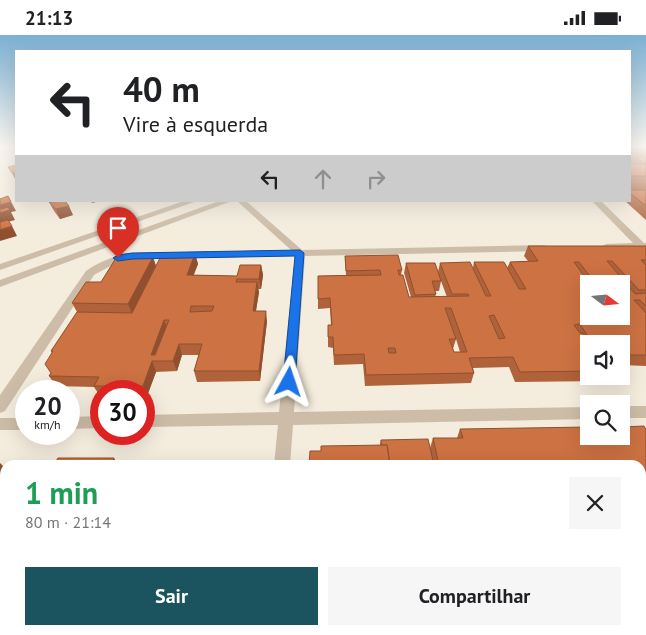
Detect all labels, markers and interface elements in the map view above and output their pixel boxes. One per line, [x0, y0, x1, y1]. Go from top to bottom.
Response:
text: 21:13 [25, 6, 73, 30]
text: 40 m [123, 66, 200, 112]
icon: left [40, 70, 105, 135]
text: Vire à esquerda [123, 110, 268, 138]
icon: left [256, 165, 284, 193]
icon: ahead [309, 165, 337, 193]
icon: right [362, 165, 390, 193]
pin [97, 207, 139, 258]
icon: arrive [104, 214, 132, 242]
north arrow [580, 275, 630, 325]
map controls [580, 275, 630, 445]
button: sound [580, 335, 630, 385]
position arrow [262, 355, 314, 407]
speed limit sign: 30 [90, 380, 155, 445]
text: 20 [33, 390, 62, 422]
button: search [580, 395, 630, 445]
text: km/h [34, 417, 61, 432]
text: 1 min [25, 473, 98, 512]
button: close [569, 477, 621, 529]
text: 80 m · 21:14 [25, 512, 111, 532]
button: Sair [25, 567, 318, 625]
button: Compartilhar [328, 567, 621, 625]

